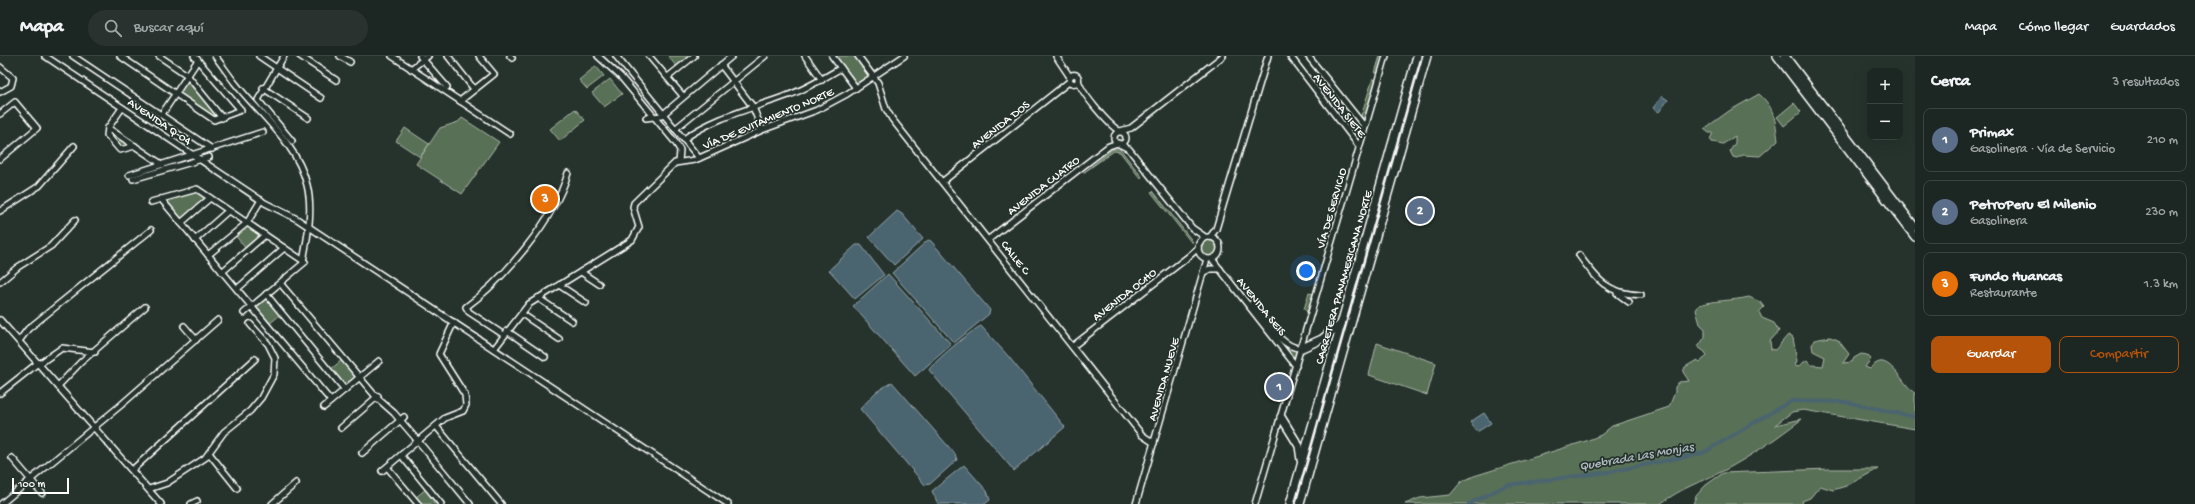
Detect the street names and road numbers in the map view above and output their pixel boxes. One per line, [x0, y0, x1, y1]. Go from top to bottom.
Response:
street label: AVENIDA SIETE [1309, 71, 1368, 142]
street label: VÍA DE EVITAMIENTO NORTE [700, 86, 837, 154]
street label: AVENIDA Q-04 [124, 96, 194, 149]
street label: AVENIDA DOS [969, 98, 1034, 153]
street label: AVENIDA CUATRO [1005, 154, 1083, 219]
street label: VÍA DE SERVICIO [1314, 167, 1351, 251]
street label: CARRETERA PANAMERICANA NORTE [1313, 188, 1377, 366]
street label: CALLE C [997, 238, 1033, 279]
street label: AVENIDA OCHO [1090, 266, 1160, 325]
street label: AVENIDA SEIS [1233, 275, 1289, 340]
street label: AVENIDA NUEVE [1146, 336, 1184, 423]

